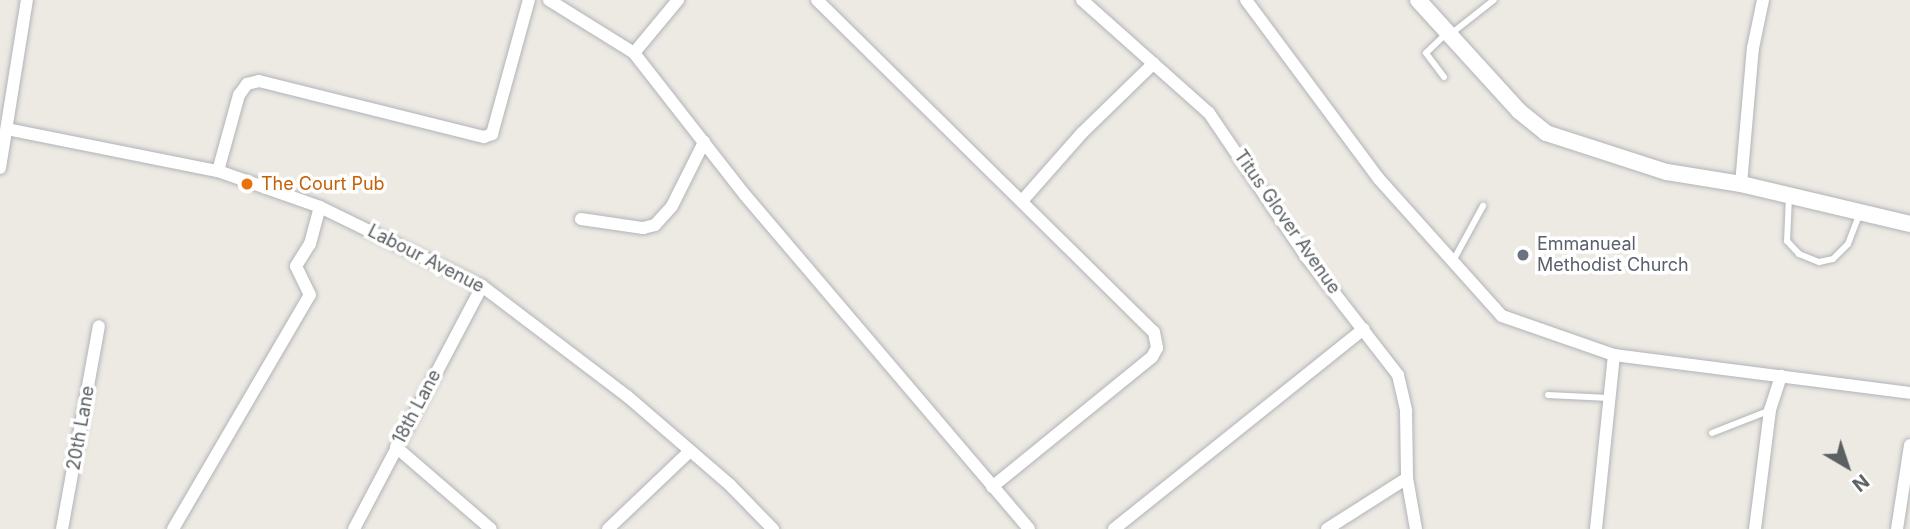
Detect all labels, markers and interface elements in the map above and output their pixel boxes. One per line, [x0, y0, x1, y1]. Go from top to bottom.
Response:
street label: Titus Glover Avenue [1229, 146, 1345, 298]
place label: The Court Pub [261, 173, 385, 195]
marker: The Court Pub [239, 176, 255, 192]
street label: Labour Avenue [364, 220, 488, 298]
place label: Emmanueal Methodist Church [1537, 234, 1689, 276]
marker: Emmanueal Methodist Church [1515, 247, 1531, 263]
street label: 18th Lane [388, 366, 446, 448]
street label: 20th Lane [63, 384, 99, 472]
north arrow [1812, 431, 1882, 501]
text: N [1848, 469, 1873, 496]

